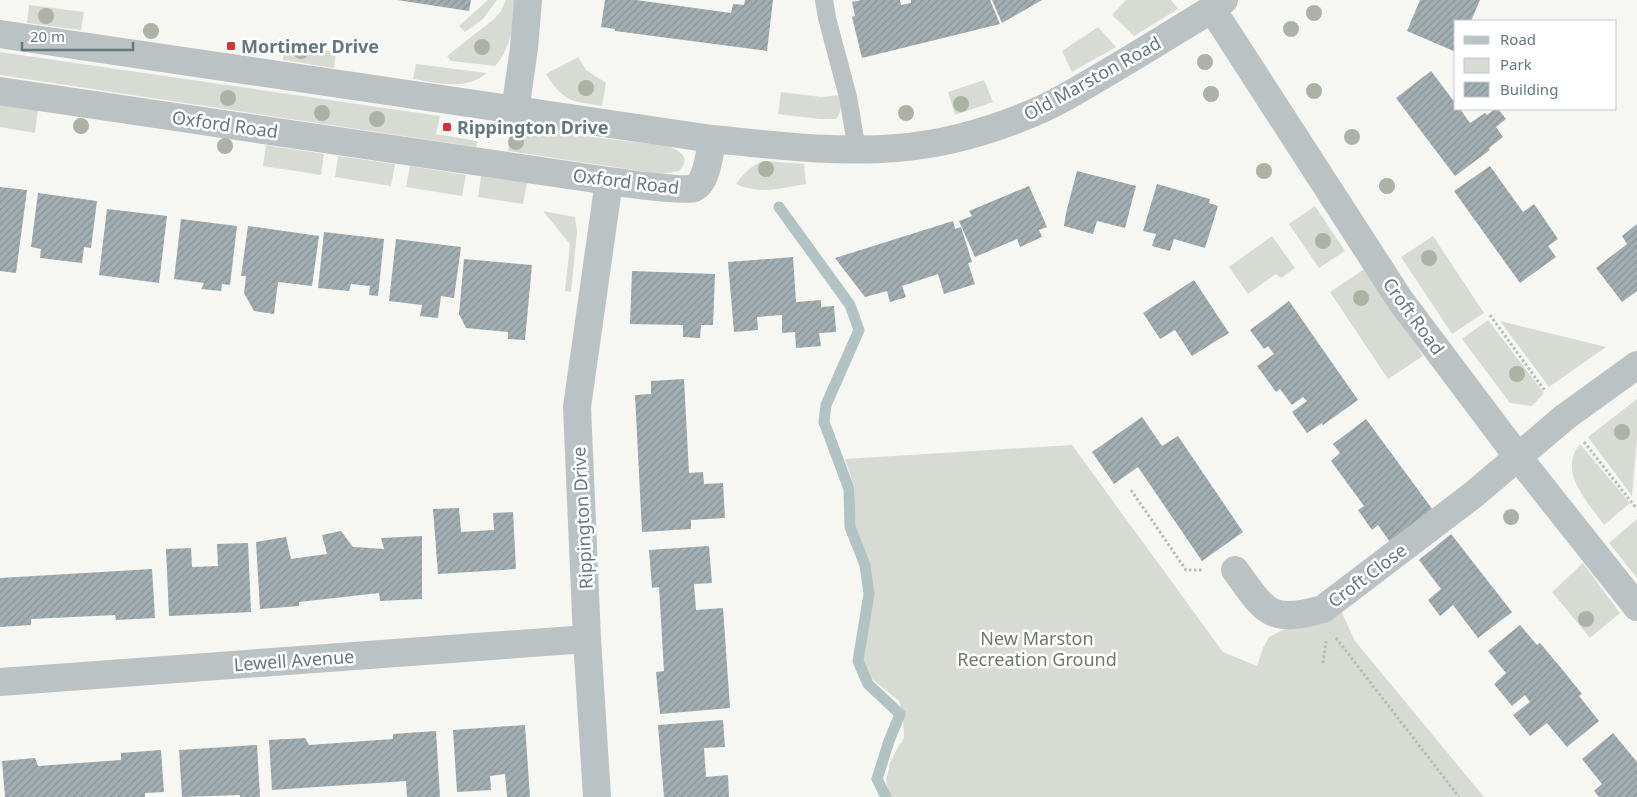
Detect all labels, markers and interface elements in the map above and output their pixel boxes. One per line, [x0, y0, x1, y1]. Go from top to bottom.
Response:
scale bar [22, 20, 134, 52]
legend [1454, 20, 1617, 110]
text: 20 m [30, 26, 65, 46]
text: Road [1500, 29, 1536, 49]
street label: Old Marston Road [1019, 30, 1165, 126]
place label: Mortimer Drive [241, 34, 379, 58]
marker: Mortimer Drive [225, 40, 237, 52]
text: Park [1500, 54, 1532, 74]
text: Building [1500, 79, 1558, 99]
street label: Oxford Road [170, 105, 280, 143]
place label: Rippington Drive [457, 115, 608, 139]
marker: Rippington Drive [441, 121, 453, 133]
street label: Oxford Road [572, 163, 680, 199]
street label: Croft Road [1378, 273, 1450, 359]
street label: Rippington Drive [566, 446, 598, 590]
street label: Croft Close [1323, 538, 1411, 612]
park label: New Marston Recreation Ground [957, 626, 1117, 671]
street label: Lewell Avenue [233, 644, 355, 676]

